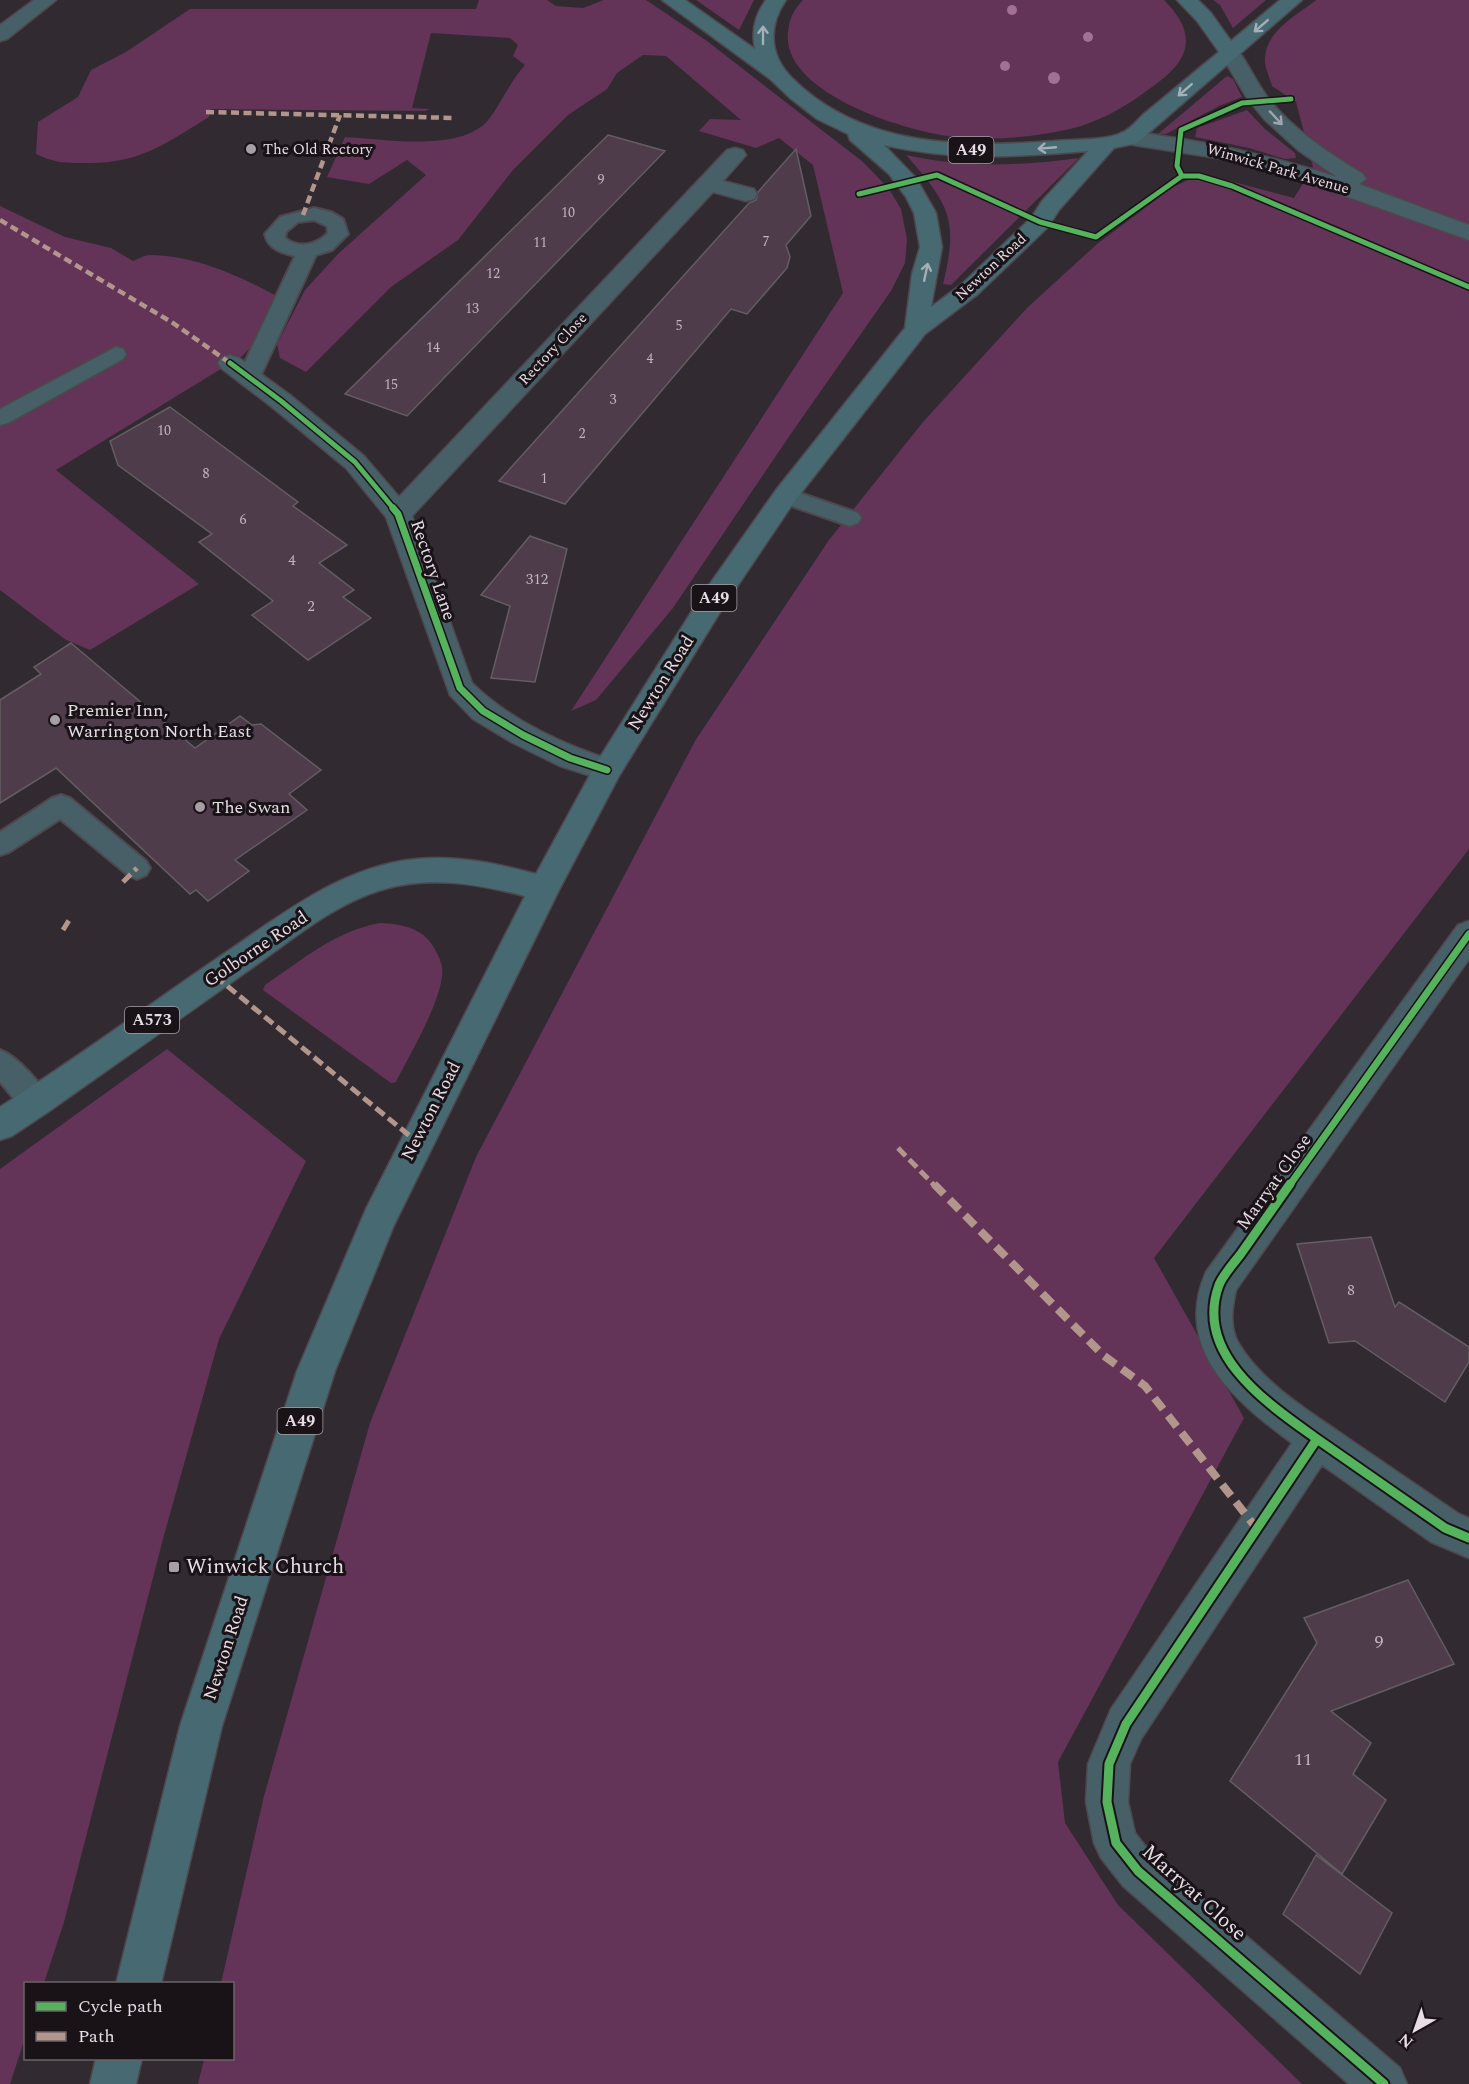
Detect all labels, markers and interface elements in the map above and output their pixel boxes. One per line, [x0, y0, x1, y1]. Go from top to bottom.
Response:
one-way arrow [1254, 19, 1269, 33]
one-way arrow [757, 25, 769, 45]
one-way arrow [1178, 83, 1193, 97]
one-way arrow [1268, 110, 1282, 125]
road number: A49 [948, 137, 994, 163]
place label: The Old Rectory [263, 138, 373, 161]
street label: Winwick Park Avenue [1204, 138, 1352, 200]
marker: The Old Rectory [244, 142, 258, 156]
one-way arrow [1038, 143, 1058, 154]
house number: 9 [598, 169, 605, 190]
house number: 10 [561, 202, 575, 223]
street label: Newton Road [950, 228, 1032, 306]
house number: 7 [763, 231, 770, 252]
house number: 11 [533, 232, 547, 253]
one-way arrow [920, 262, 932, 281]
house number: 12 [486, 263, 500, 284]
house number: 13 [465, 298, 479, 319]
street label: Rectory Close [513, 308, 593, 390]
house number: 5 [676, 315, 683, 336]
house number: 14 [426, 337, 440, 358]
house number: 4 [647, 348, 654, 369]
house number: 15 [384, 374, 398, 395]
house number: 3 [610, 389, 617, 410]
house number: 10 [157, 420, 171, 441]
house number: 2 [579, 423, 586, 444]
house number: 8 [203, 463, 210, 484]
house number: 1 [541, 468, 548, 489]
house number: 6 [240, 509, 247, 530]
street label: Rectory Lane [403, 516, 463, 624]
house number: 4 [288, 549, 296, 572]
house number: 312 [526, 568, 548, 591]
road number: A49 [692, 585, 736, 611]
house number: 2 [307, 595, 315, 618]
street label: Newton Road [621, 630, 701, 736]
place label: Premier Inn, Warrington North East [67, 697, 251, 745]
marker: Premier Inn, Warrington North East [48, 713, 62, 727]
place label: The Swan [212, 794, 291, 821]
marker: The Swan [193, 800, 207, 814]
street label: Golborne Road [199, 904, 313, 994]
road number: A573 [125, 1007, 179, 1033]
street label: Newton Road [394, 1057, 468, 1165]
street label: Marryat Close [1230, 1128, 1318, 1236]
house number: 8 [1347, 1279, 1355, 1302]
road number: A49 [278, 1408, 322, 1434]
place label: Winwick Church [186, 1551, 344, 1583]
marker: Winwick Church [167, 1560, 181, 1574]
street label: Newton Road [196, 1592, 256, 1704]
house number: 9 [1375, 1628, 1384, 1655]
house number: 11 [1294, 1746, 1312, 1773]
street label: Marryat Close [1134, 1837, 1254, 1949]
legend [24, 1982, 234, 2060]
text: Cycle path [78, 1993, 163, 2020]
north arrow [1385, 2000, 1445, 2060]
text: Path [78, 2023, 115, 2050]
text: N [1393, 2027, 1419, 2054]

